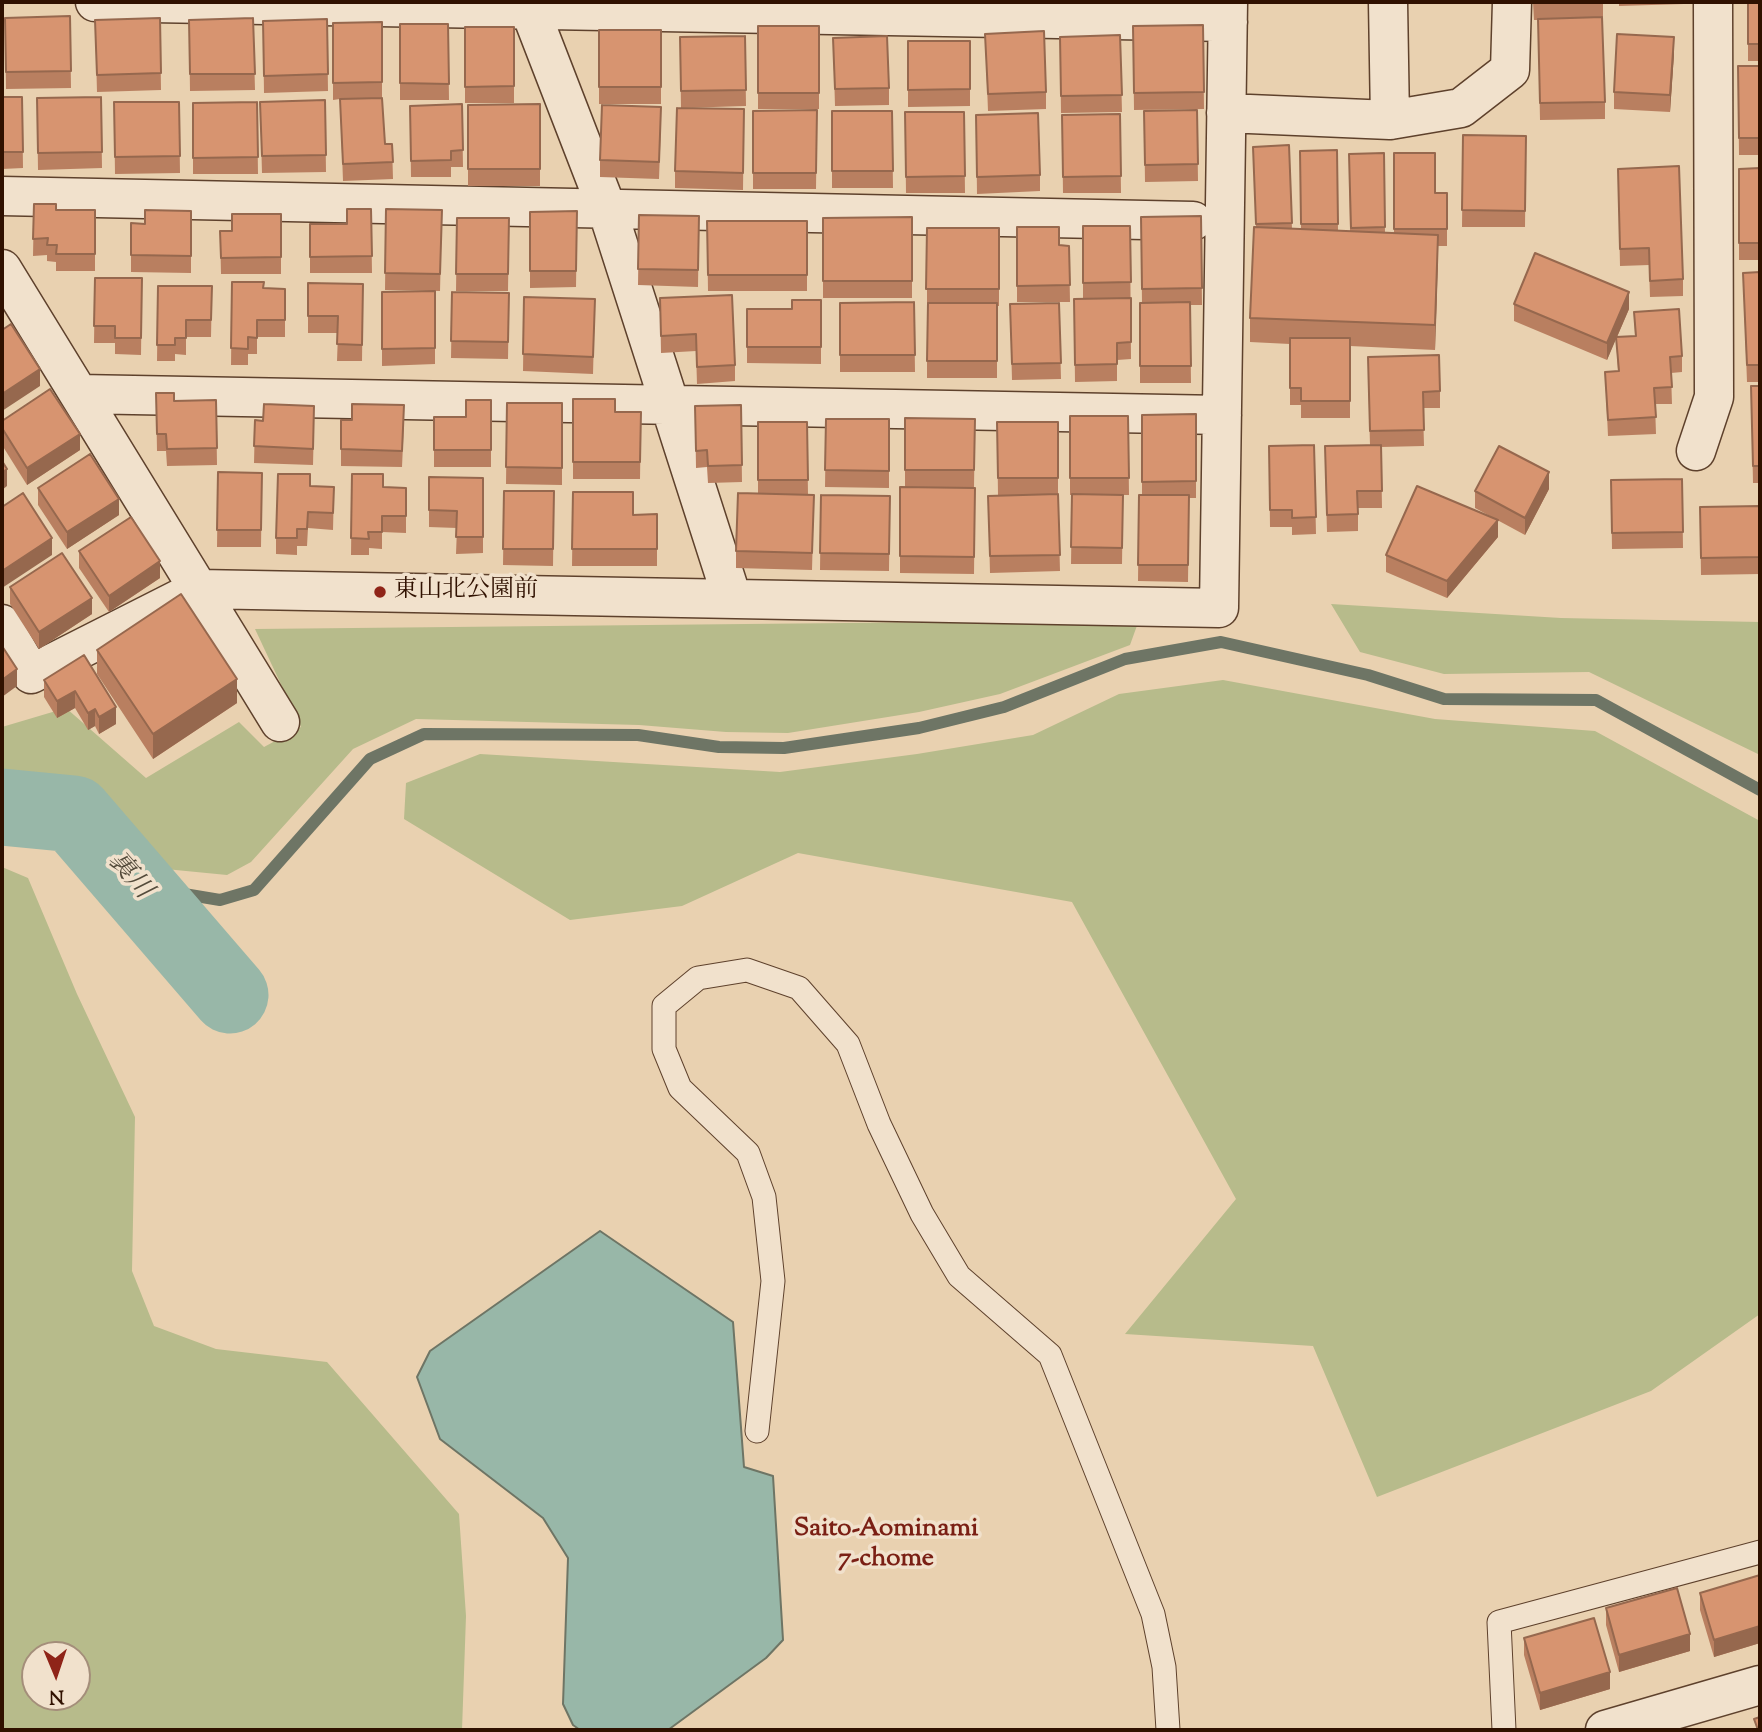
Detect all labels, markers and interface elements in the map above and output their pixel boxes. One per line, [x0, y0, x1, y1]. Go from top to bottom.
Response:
place label: 東山北公園前 [394, 578, 538, 606]
marker: 東山北公園前 [372, 584, 388, 600]
water label: 裏川 [99, 847, 157, 907]
district label: Saito-Aominami 7-chome [794, 1515, 978, 1576]
north arrow [21, 1641, 91, 1711]
text: N [49, 1682, 65, 1709]

